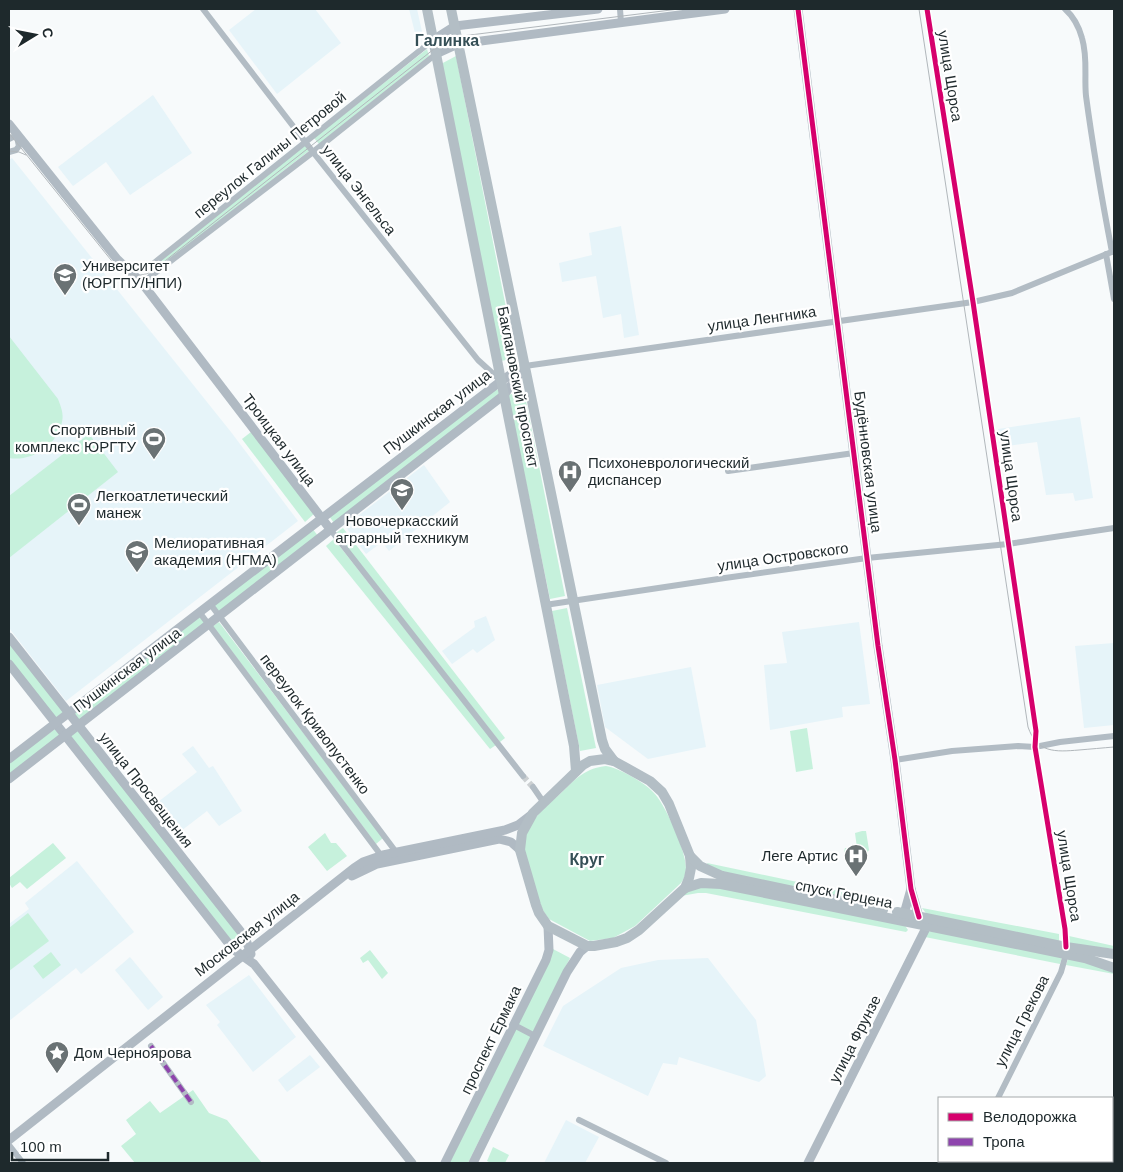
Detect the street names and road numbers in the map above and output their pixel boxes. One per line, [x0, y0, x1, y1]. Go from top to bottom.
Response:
street label: улица Щорса [935, 29, 966, 123]
street label: переулок Галины Петровой [190, 88, 349, 221]
street label: улица Энгельса [319, 141, 400, 239]
street label: улица Ленгника [707, 302, 818, 335]
street label: Баклановский проспект [495, 305, 542, 469]
street label: Пушкинская улица [380, 365, 494, 457]
street label: Троицкая улица [239, 390, 320, 490]
street label: Будённовская улица [851, 390, 886, 534]
street label: улица Щорса [997, 429, 1026, 523]
street label: улица Островского [716, 539, 849, 574]
street label: Пушкинская улица [70, 623, 184, 715]
street label: переулок Кривопустенко [257, 650, 374, 797]
street label: улица Просвещения [96, 729, 197, 851]
street label: улица Щорса [1054, 829, 1085, 923]
street label: спуск Герцена [794, 876, 895, 911]
street label: Московская улица [191, 887, 303, 980]
street label: улица Грекова [991, 972, 1052, 1069]
street label: проспект Ермака [457, 982, 525, 1097]
street label: улица Фрунзе [825, 992, 884, 1085]

